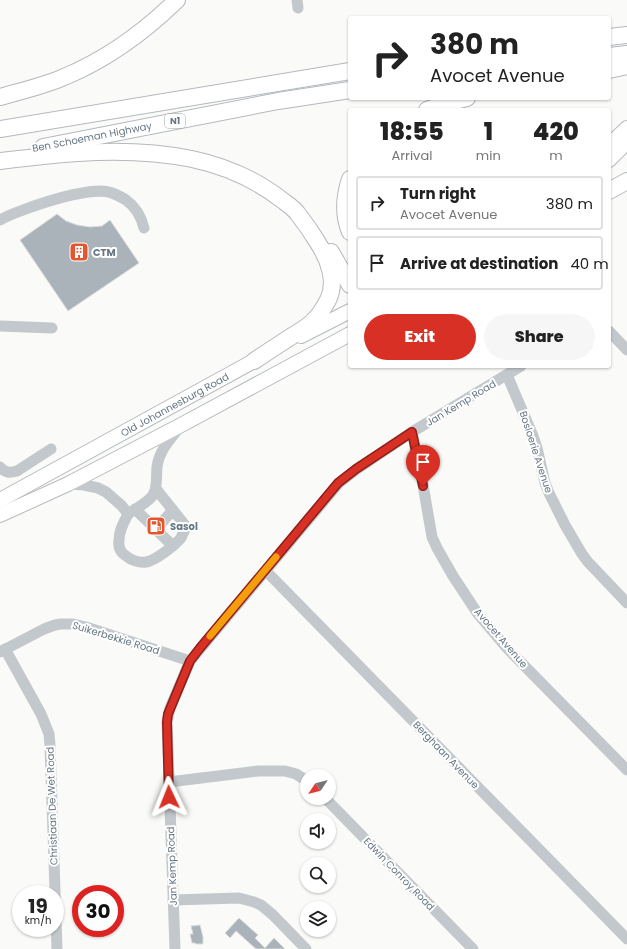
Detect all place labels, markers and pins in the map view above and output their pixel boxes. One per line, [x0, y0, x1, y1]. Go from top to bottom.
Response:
building icon: CTM [68, 241, 90, 263]
place label: CTM [93, 245, 116, 260]
pin [406, 445, 440, 486]
fuel station icon: Sasol [145, 515, 167, 537]
place label: Sasol [170, 519, 198, 534]

